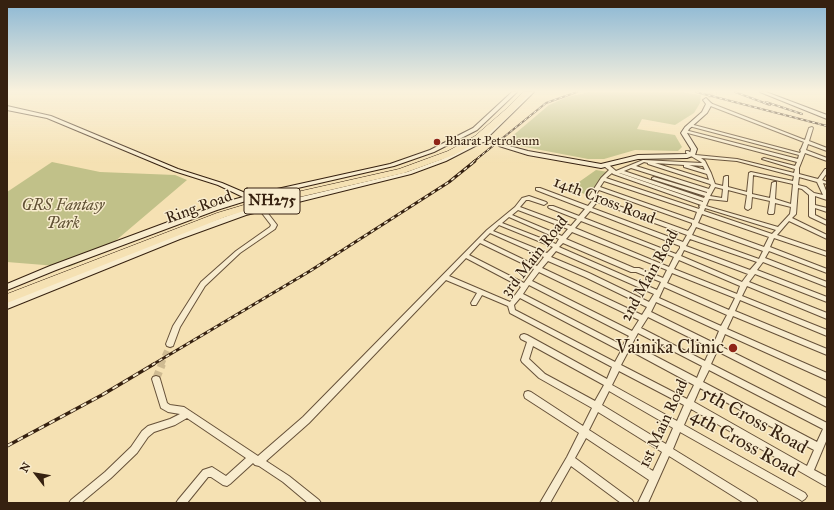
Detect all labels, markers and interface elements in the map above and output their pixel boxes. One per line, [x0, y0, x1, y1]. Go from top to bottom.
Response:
place label: Bharat Petroleum [445, 134, 539, 150]
marker: Bharat Petroleum [432, 137, 442, 147]
street label: 14th Cross Road [550, 173, 658, 229]
street label: Ring Road [163, 187, 235, 229]
road number: NH275 [244, 188, 300, 214]
park label: GRS Fantasy Park [21, 196, 105, 234]
street label: 3rd Main Road [497, 213, 573, 301]
street label: 2nd Main Road [617, 227, 683, 325]
place label: Vainika Clinic [616, 337, 724, 359]
marker: Vainika Clinic [727, 342, 739, 354]
street label: 1st Main Road [635, 377, 693, 471]
street label: 5th Cross Road [697, 382, 811, 460]
street label: 4th Cross Road [686, 405, 802, 483]
north arrow [16, 454, 56, 494]
text: N [17, 460, 33, 475]

